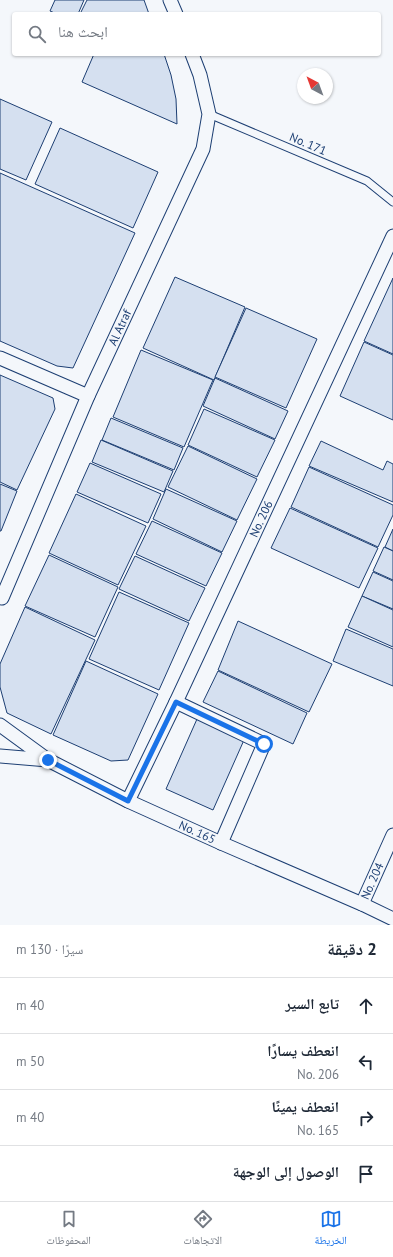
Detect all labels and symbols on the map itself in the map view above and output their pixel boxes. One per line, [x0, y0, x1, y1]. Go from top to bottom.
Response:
north arrow [297, 68, 333, 104]
street label: No. 171 [287, 129, 329, 158]
street label: Al Atraf [105, 306, 135, 348]
street label: No. 206 [246, 498, 276, 539]
route start [255, 735, 273, 753]
route end [39, 751, 57, 769]
street label: No. 165 [177, 817, 218, 847]
street label: No. 204 [357, 860, 387, 902]

